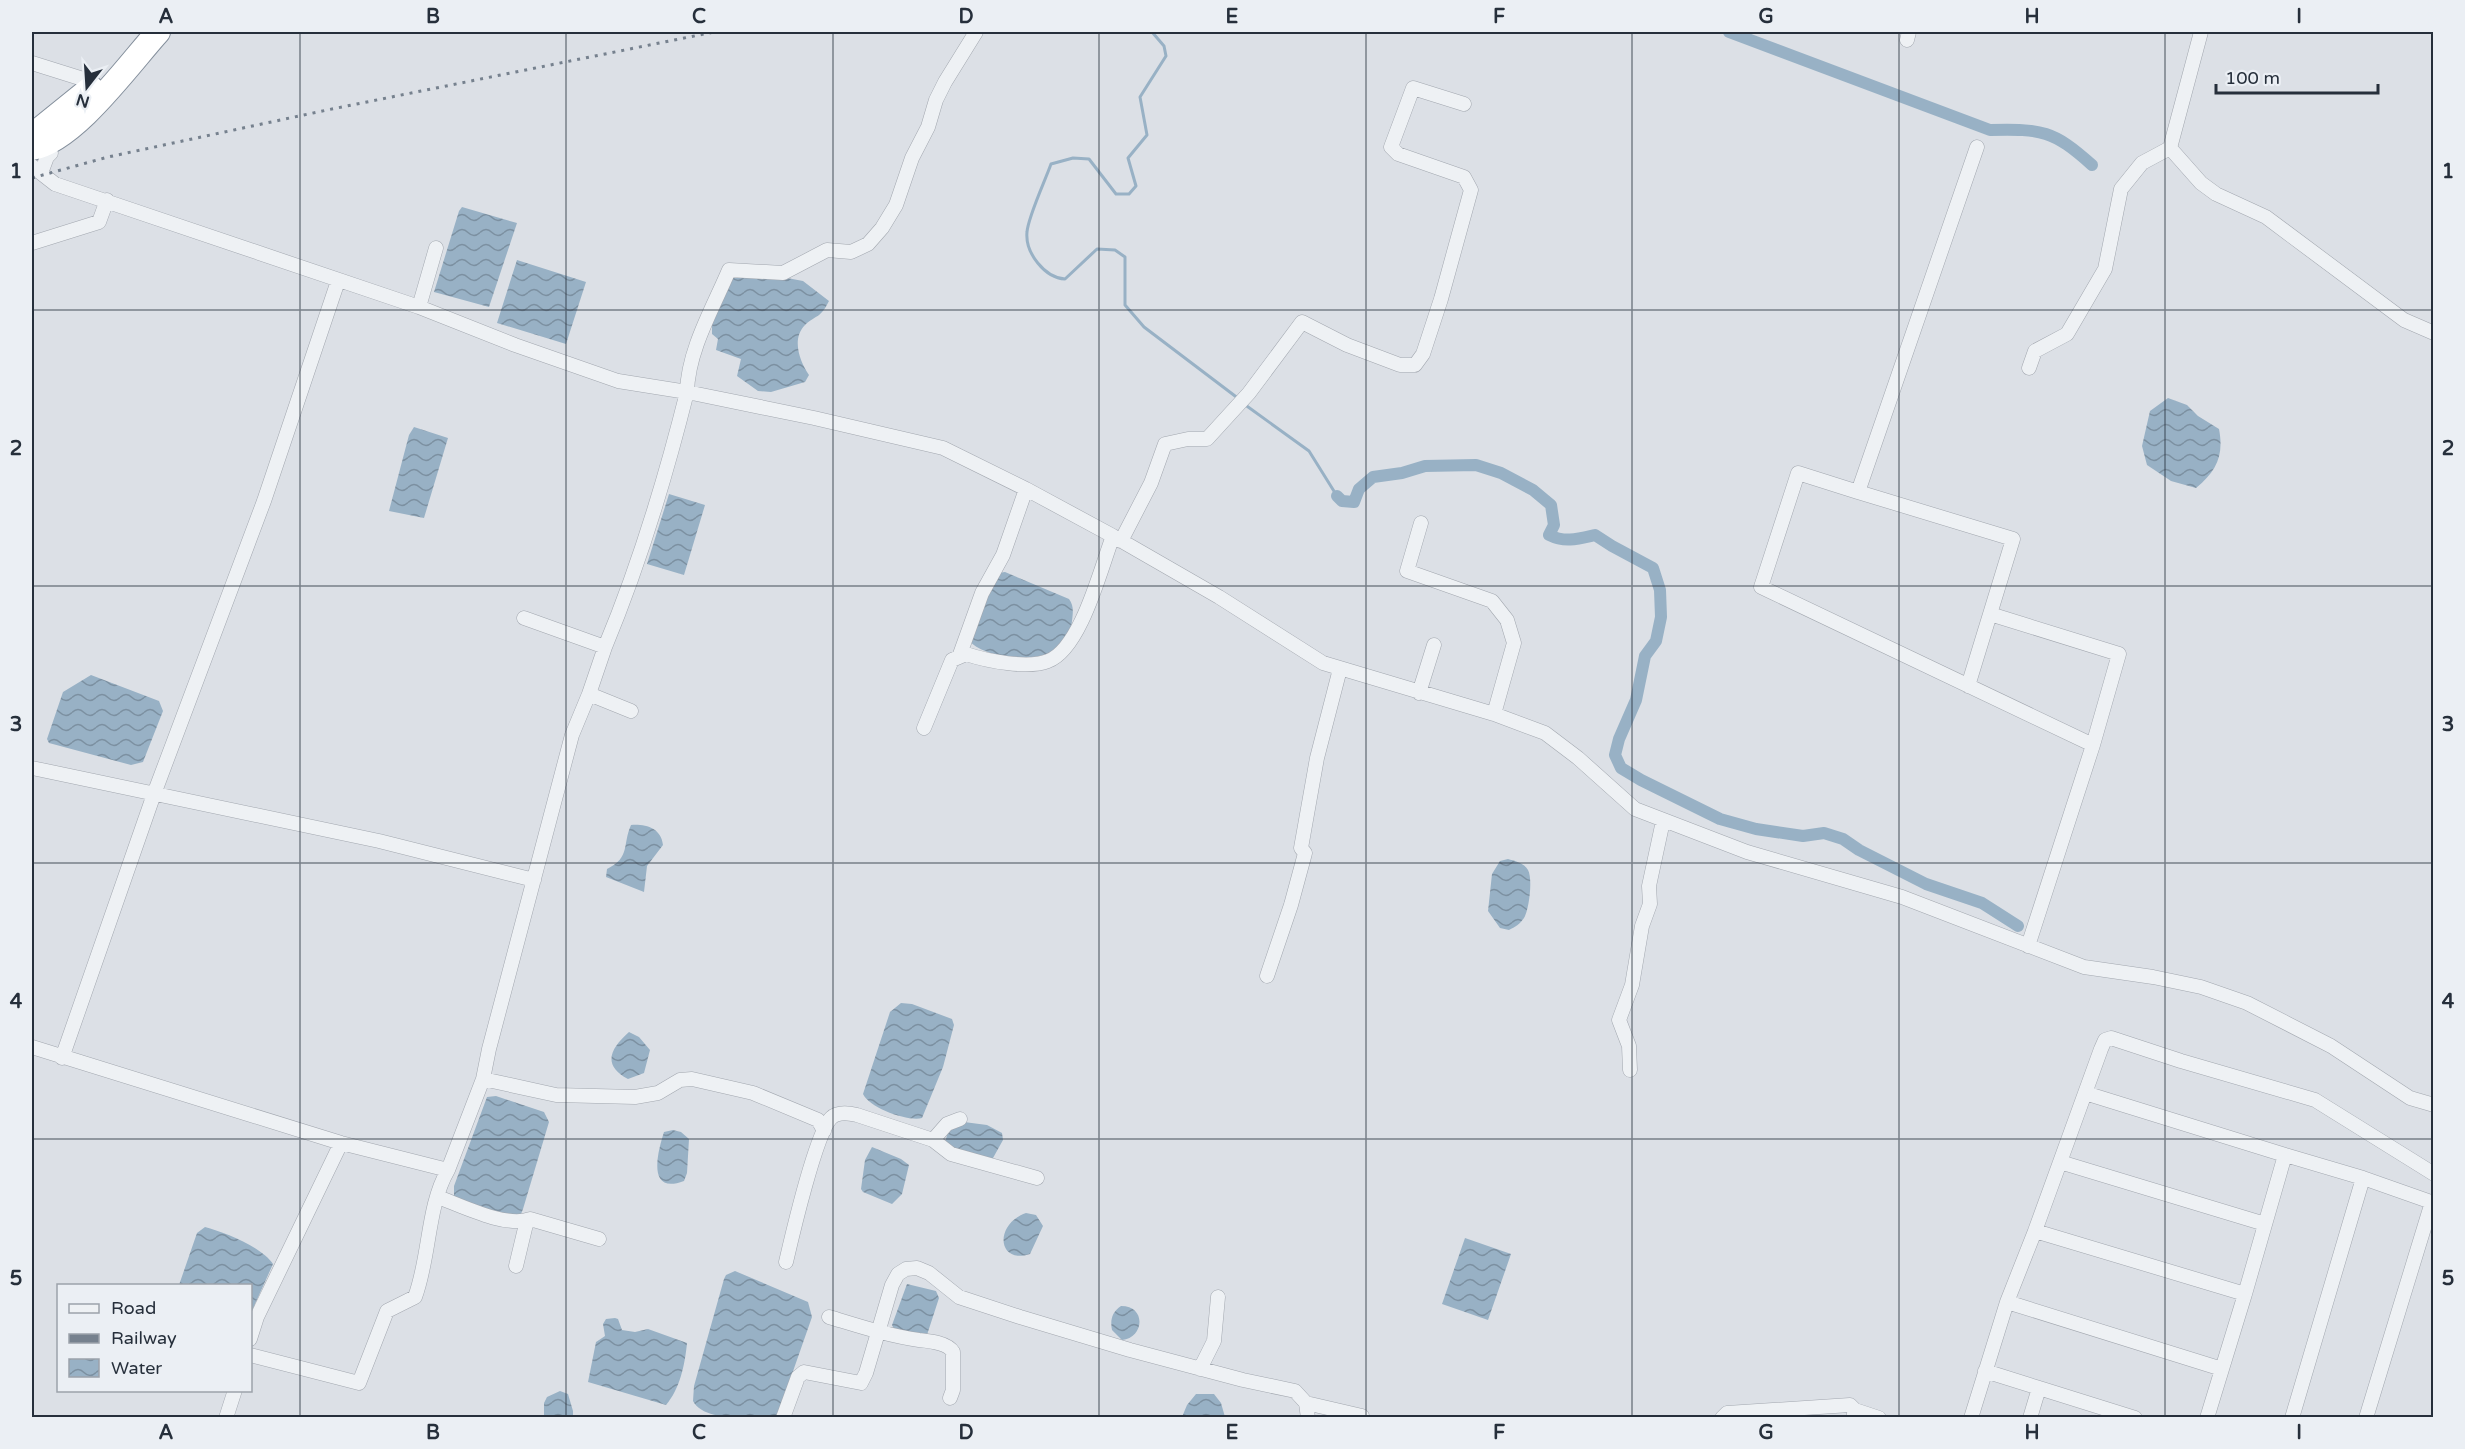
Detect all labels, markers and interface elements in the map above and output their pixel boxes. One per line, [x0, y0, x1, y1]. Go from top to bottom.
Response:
text: A [159, 5, 174, 29]
text: B [426, 5, 440, 29]
text: C [692, 5, 706, 29]
text: D [958, 5, 974, 29]
text: E [1226, 5, 1239, 29]
text: F [1493, 5, 1505, 29]
text: G [1758, 5, 1774, 29]
text: H [2024, 5, 2040, 29]
text: I [2296, 5, 2302, 29]
north arrow [57, 57, 117, 117]
scale bar [2216, 57, 2378, 95]
text: 100 m [2225, 67, 2280, 89]
text: N [74, 89, 92, 112]
text: 1 [10, 160, 22, 184]
text: 1 [2442, 160, 2454, 184]
text: 2 [10, 437, 22, 461]
text: 2 [2442, 437, 2454, 461]
text: 3 [10, 713, 22, 737]
text: 3 [2442, 713, 2454, 737]
text: 4 [10, 990, 23, 1014]
text: 4 [2442, 990, 2455, 1014]
text: 5 [10, 1267, 22, 1291]
text: 5 [2442, 1267, 2454, 1291]
legend [57, 1284, 252, 1392]
text: Road [111, 1297, 156, 1319]
text: Railway [111, 1327, 177, 1349]
text: Water [111, 1357, 162, 1379]
text: A [159, 1421, 174, 1445]
text: B [426, 1421, 440, 1445]
text: C [692, 1421, 706, 1445]
text: D [958, 1421, 974, 1445]
text: E [1226, 1421, 1239, 1445]
text: F [1493, 1421, 1505, 1445]
text: G [1758, 1421, 1774, 1445]
text: H [2024, 1421, 2040, 1445]
text: I [2296, 1421, 2302, 1445]

